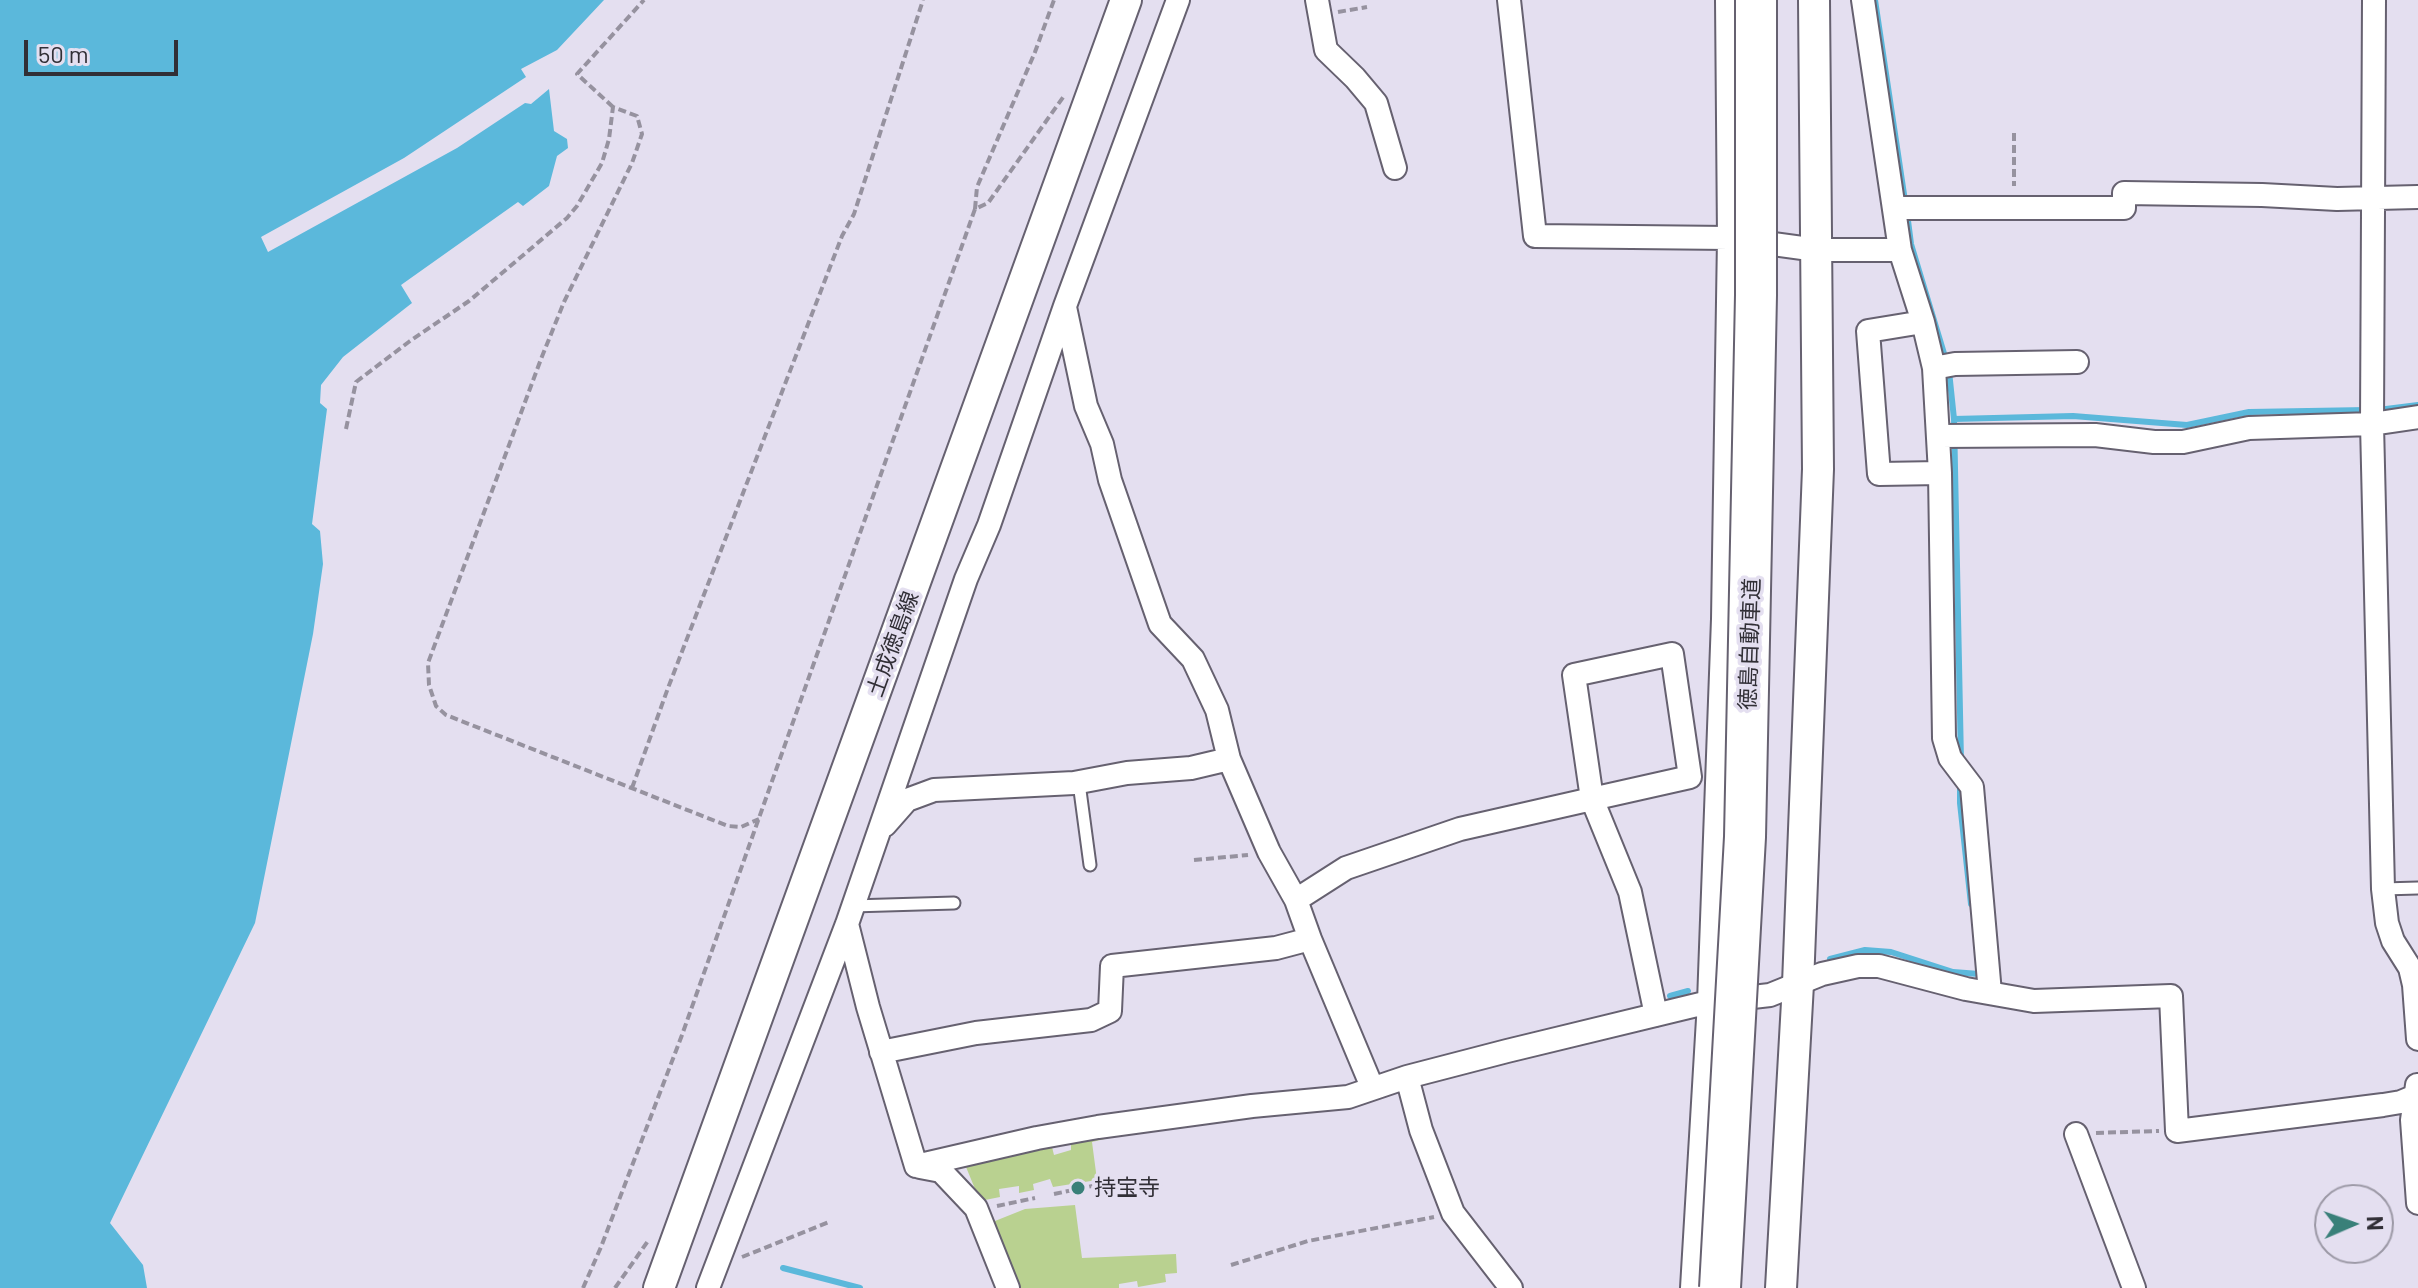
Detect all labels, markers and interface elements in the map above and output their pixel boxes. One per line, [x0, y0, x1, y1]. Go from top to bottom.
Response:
scale bar [28, 24, 182, 74]
text: 50 m [38, 39, 89, 68]
street label: 徳島自動車道 [1735, 578, 1765, 710]
street label: 土成徳島線 [862, 588, 924, 700]
place label: 持宝寺 [1094, 1175, 1160, 1201]
marker: 持宝寺 [1069, 1179, 1087, 1197]
north arrow [2314, 1184, 2394, 1264]
text: N [2363, 1215, 2389, 1231]

